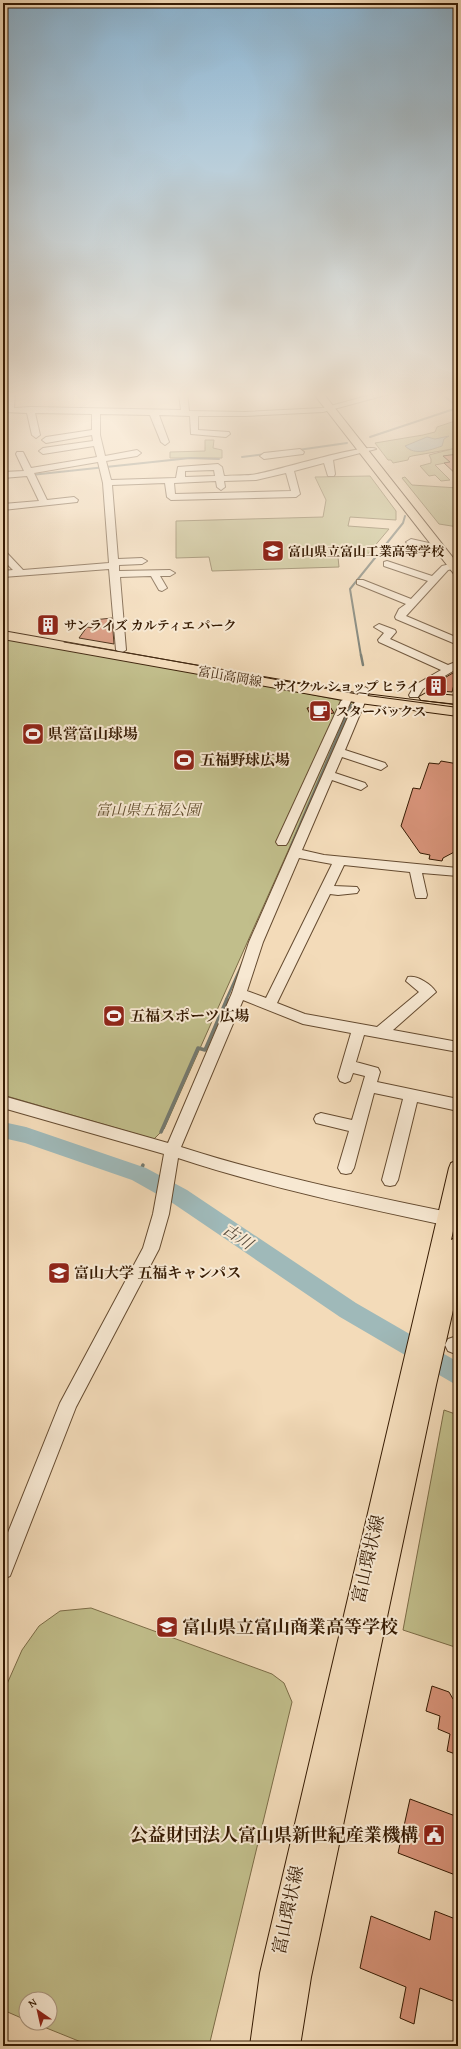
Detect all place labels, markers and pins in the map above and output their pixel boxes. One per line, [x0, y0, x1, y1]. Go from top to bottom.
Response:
school or university icon: 富山県立富山工業高等学校 [260, 538, 286, 564]
place label: 富山県立富山工業高等学校 [288, 542, 445, 561]
building icon: サンライズ カルティエ パーク [35, 612, 61, 638]
place label: サンライズ カルティエ パーク [64, 616, 237, 635]
building icon: サイクル ショップ ヒライ [423, 673, 449, 699]
place label: サイクル ショップ ヒライ [273, 677, 420, 696]
cafe icon: スターバックス [307, 698, 333, 724]
place label: スターバックス [336, 702, 426, 721]
sports icon: 県営富山球場 [20, 721, 46, 747]
place label: 県営富山球場 [48, 723, 138, 744]
sports icon: 五福野球広場 [171, 747, 197, 773]
place label: 五福野球広場 [200, 749, 290, 770]
sports icon: 五福スポーツ広場 [101, 1003, 127, 1029]
place label: 五福スポーツ広場 [130, 1005, 249, 1026]
school or university icon: 富山大学 五福キャンパス [46, 1260, 72, 1286]
place label: 富山大学 五福キャンパス [74, 1262, 241, 1283]
place label: 富山県立富山商業高等学校 [182, 1613, 398, 1640]
school or university icon: 富山県立富山商業高等学校 [154, 1614, 180, 1640]
place label: 公益財団法人富山県新世紀産業機構 [130, 1821, 418, 1848]
public building icon: 公益財団法人富山県新世紀産業機構 [421, 1822, 447, 1848]

